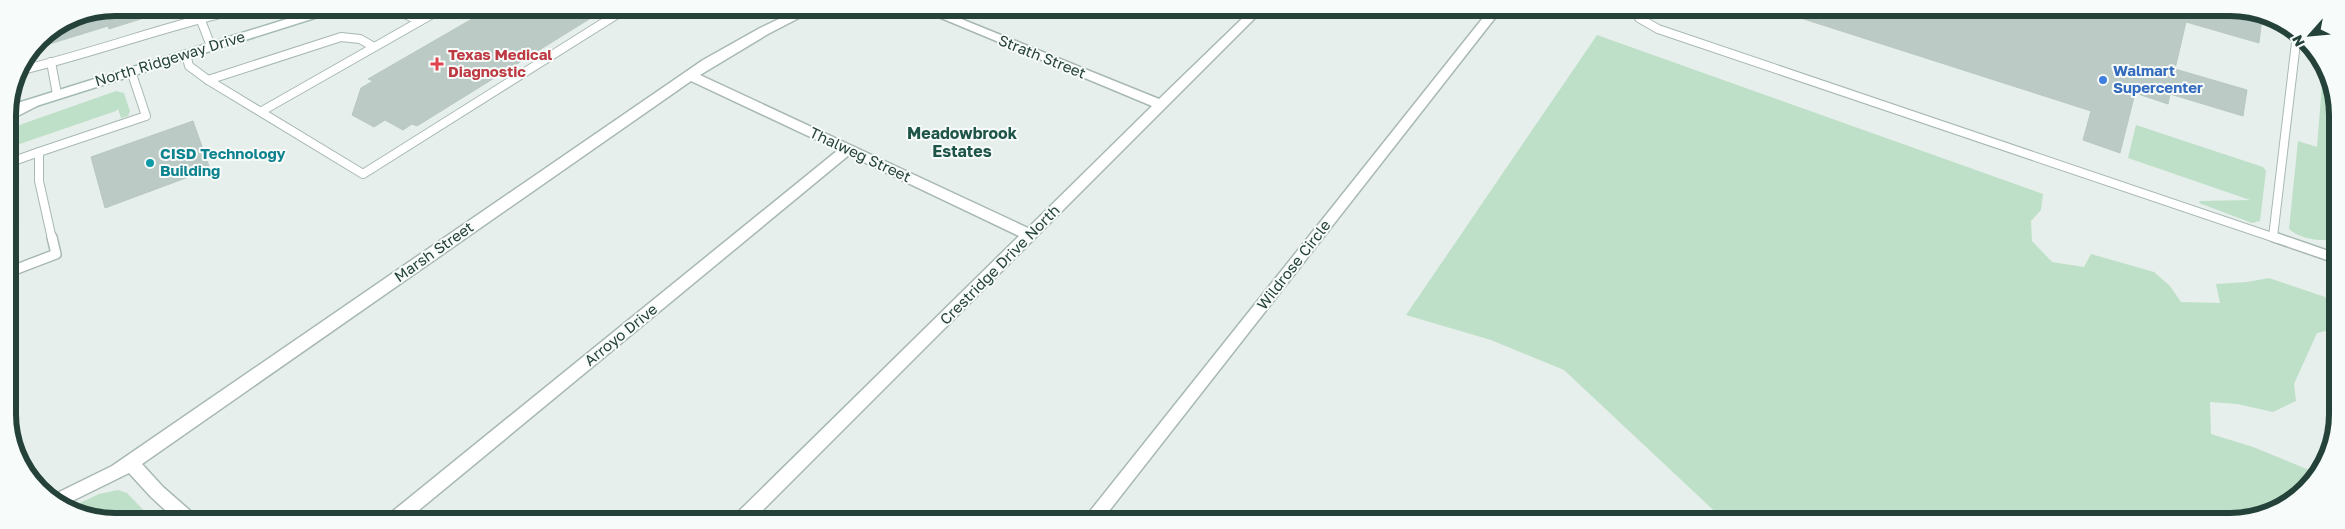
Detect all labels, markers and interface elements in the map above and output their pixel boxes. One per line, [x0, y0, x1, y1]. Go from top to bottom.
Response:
north arrow [2285, 10, 2335, 60]
street label: North Ridgeway Drive [92, 27, 247, 89]
street label: Strath Street [996, 30, 1089, 82]
text: N [2288, 33, 2308, 50]
place label: Texas Medical Diagnostic [448, 45, 552, 80]
marker: Texas Medical Diagnostic [430, 57, 444, 71]
place label: Walmart Supercenter [2113, 61, 2203, 96]
marker: Walmart Supercenter [2097, 74, 2109, 86]
street label: Thalweg Street [807, 123, 914, 185]
district label: Meadowbrook Estates [907, 123, 1018, 161]
place label: CISD Technology Building [160, 144, 286, 179]
marker: CISD Technology Building [144, 157, 156, 169]
street label: Crestridge Drive North [936, 201, 1063, 328]
street label: Wildrose Circle [1253, 216, 1334, 313]
street label: Marsh Street [390, 217, 476, 285]
street label: Arroyo Drive [580, 299, 661, 369]

